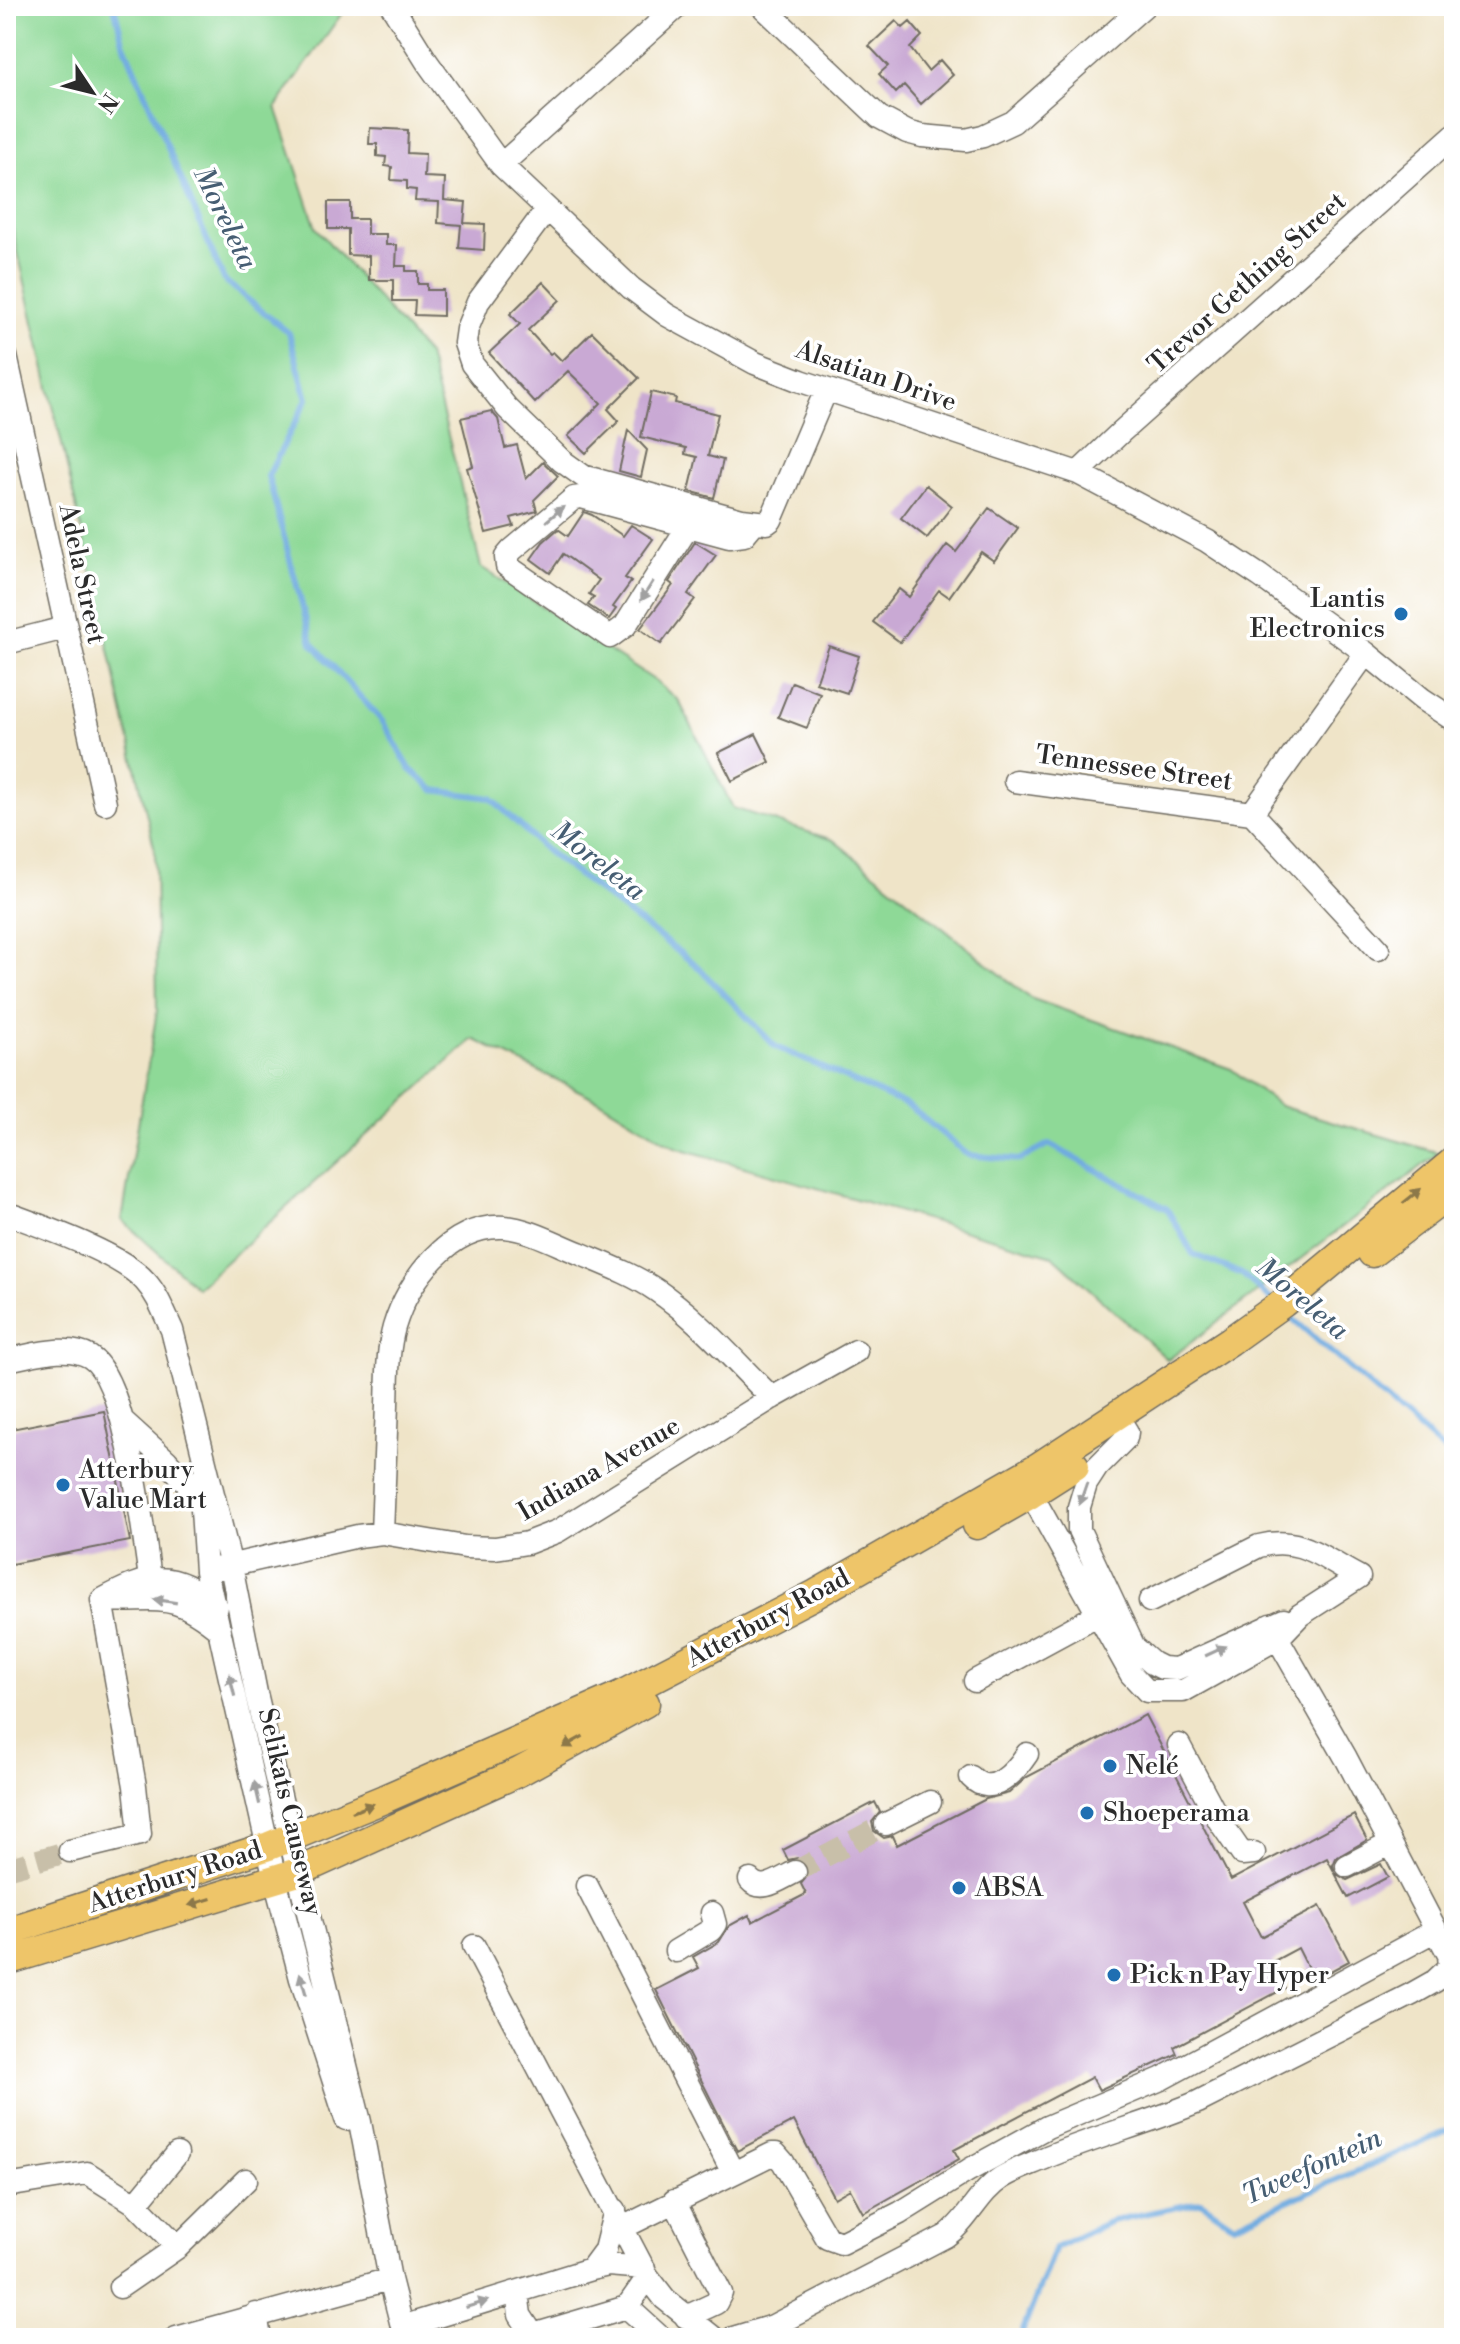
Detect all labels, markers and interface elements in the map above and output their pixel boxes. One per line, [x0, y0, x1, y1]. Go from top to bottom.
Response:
north arrow [52, 52, 132, 132]
text: N [91, 88, 123, 118]
water label: Moreleta [185, 161, 265, 276]
street label: Trevor Gething Street [1141, 186, 1353, 380]
street label: Alsatian Drive [790, 333, 961, 418]
street label: Adela Street [51, 500, 112, 647]
one-way arrow [545, 506, 565, 523]
one-way arrow [639, 580, 654, 601]
place label: Lantis Electronics [1250, 583, 1385, 645]
marker: Lantis Electronics [1392, 605, 1410, 623]
street label: Tennessee Street [1034, 738, 1234, 798]
water label: Moreleta [544, 813, 653, 909]
one-way arrow [1402, 1188, 1422, 1205]
water label: Moreleta [1249, 1250, 1356, 1348]
street label: Indiana Avenue [512, 1410, 686, 1528]
place label: Atterbury Value Mart [78, 1454, 207, 1516]
marker: Atterbury Value Mart [54, 1476, 72, 1494]
one-way arrow [1077, 1482, 1089, 1506]
street label: Atterbury Road [680, 1561, 855, 1675]
one-way arrow [153, 1594, 178, 1607]
one-way arrow [1204, 1644, 1227, 1658]
one-way arrow [225, 1673, 238, 1698]
street label: Selikats Causeway [251, 1705, 329, 1919]
one-way arrow [562, 1735, 585, 1749]
place label: Nelé [1126, 1750, 1179, 1782]
marker: Nelé [1101, 1757, 1119, 1775]
one-way arrow [250, 1780, 263, 1805]
place label: Shoeperama [1103, 1797, 1250, 1829]
one-way arrow [351, 1801, 374, 1814]
marker: Shoeperama [1078, 1804, 1096, 1822]
street label: Atterbury Road [83, 1834, 266, 1920]
place label: ABSA [974, 1872, 1045, 1904]
marker: ABSA [950, 1879, 968, 1897]
one-way arrow [188, 1896, 212, 1909]
place label: Pick n Pay Hyper [1130, 1959, 1329, 1991]
marker: Pick n Pay Hyper [1105, 1966, 1123, 1984]
one-way arrow [296, 1971, 309, 1995]
water label: Tweefontein [1237, 2121, 1387, 2213]
one-way arrow [465, 2297, 489, 2310]

